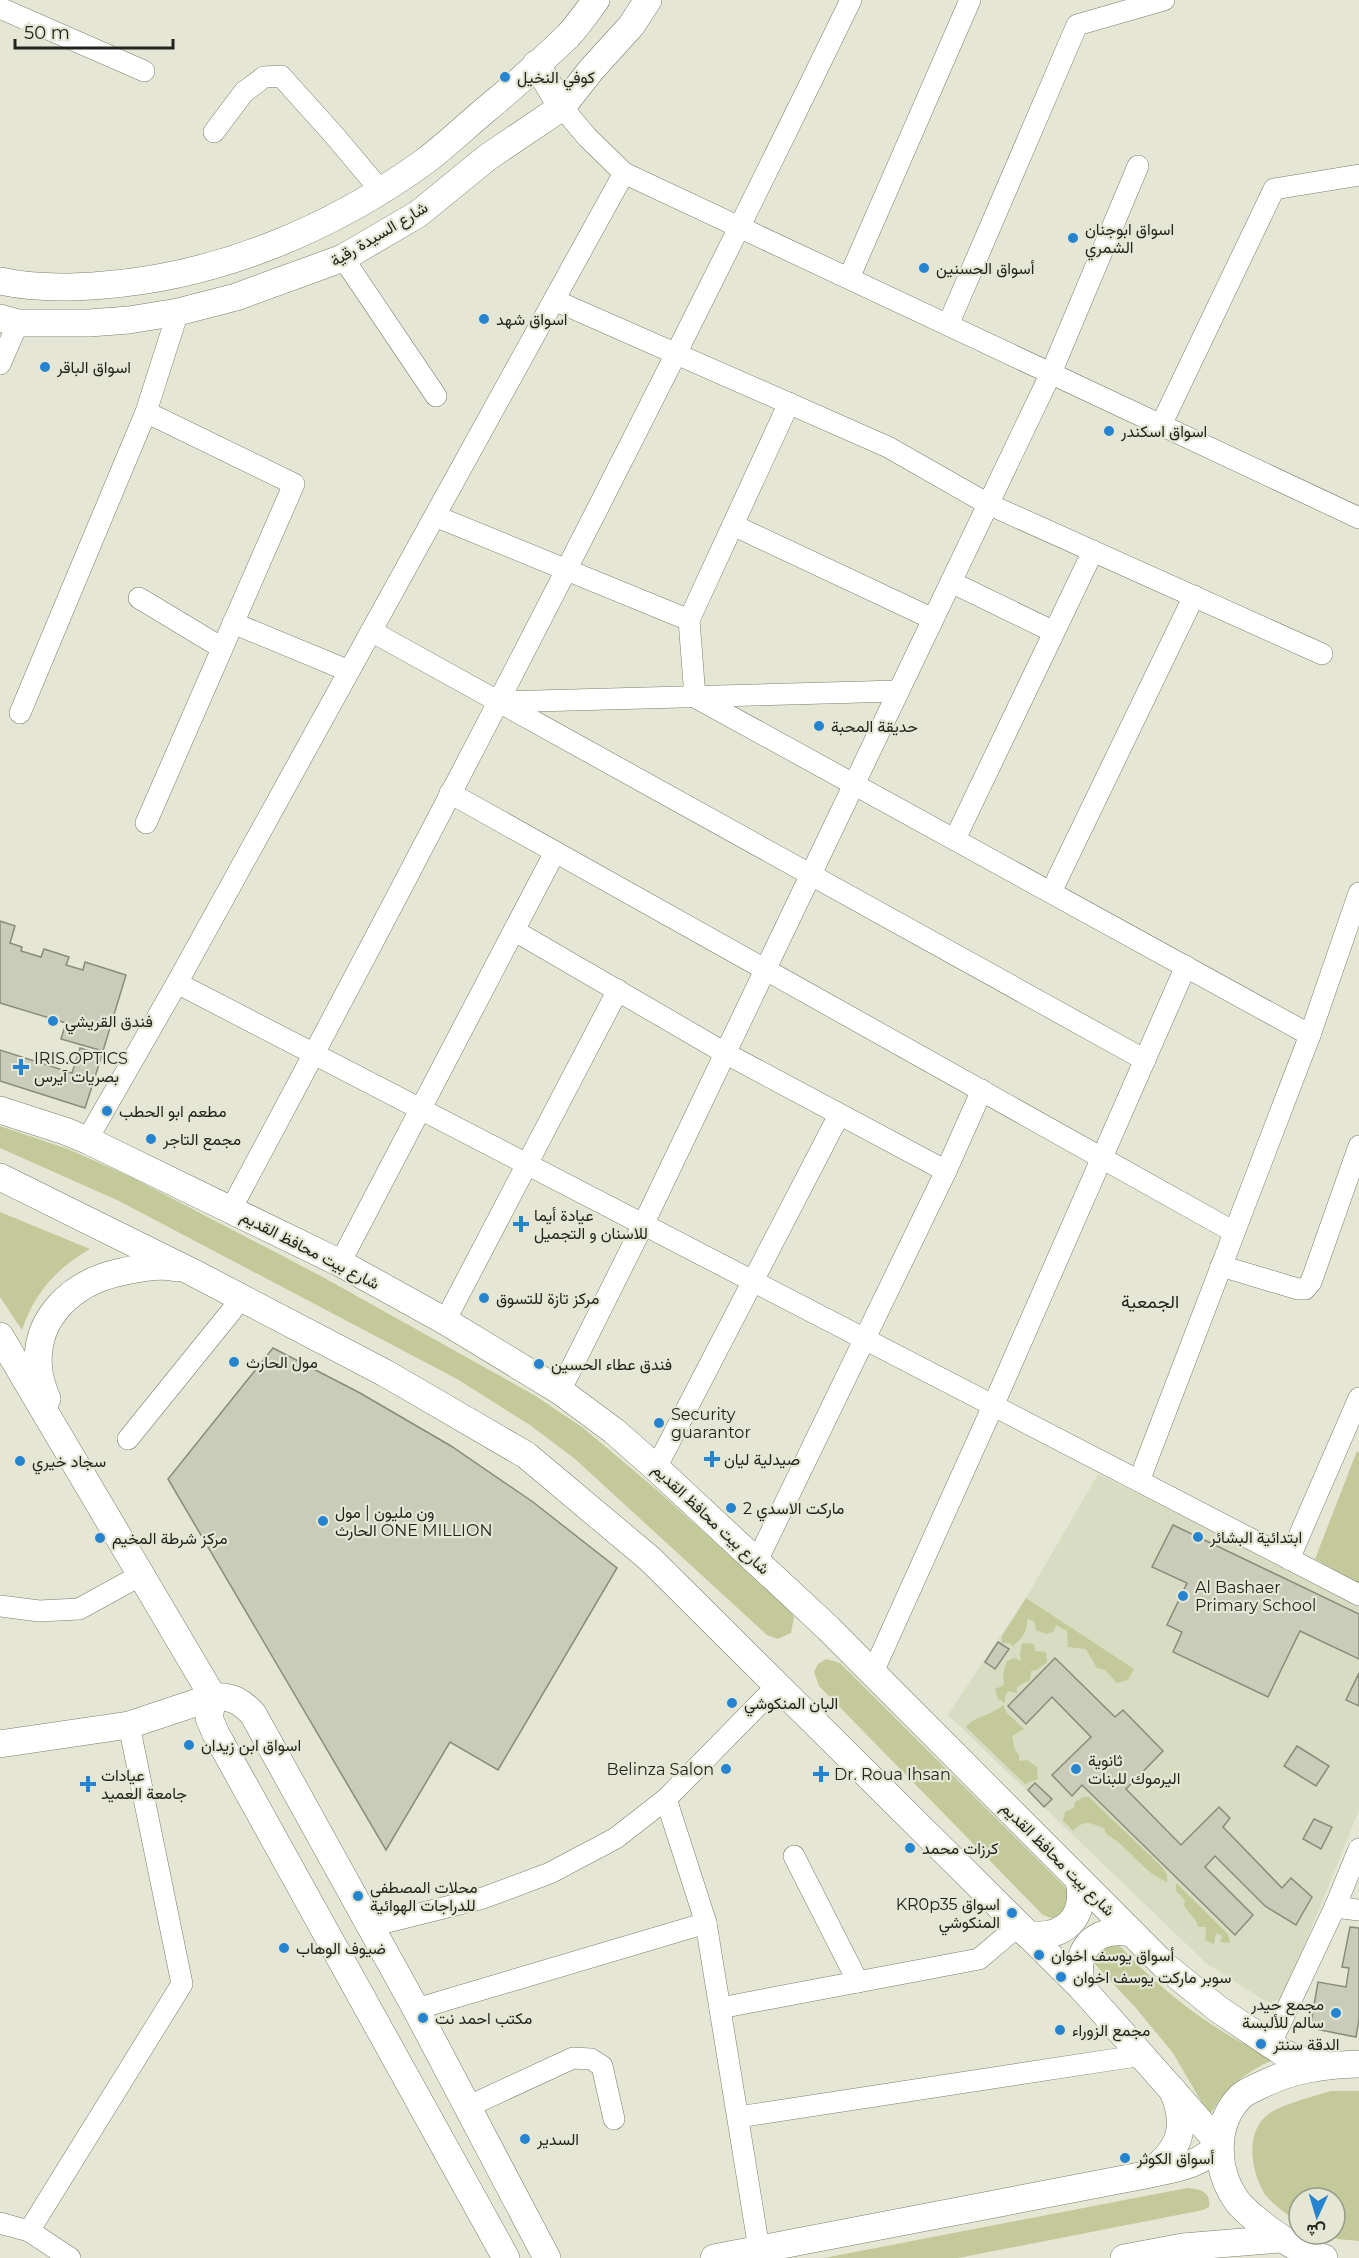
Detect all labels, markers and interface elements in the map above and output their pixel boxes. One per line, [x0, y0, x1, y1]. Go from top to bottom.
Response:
scale bar [15, 12, 172, 50]
text: 50 m [24, 22, 70, 44]
place label: كوفي النخيل [517, 68, 595, 91]
marker: كوفي النخيل [498, 70, 512, 84]
street label: شارع السيدة رقية [327, 198, 432, 272]
place label: اسواق ابوجنان الشمري [1085, 220, 1174, 261]
marker: اسواق ابوجنان الشمري [1066, 231, 1080, 245]
place label: أسواق الحسنين [936, 259, 1035, 279]
marker: أسواق الحسنين [917, 261, 931, 275]
place label: اسواق شهد [496, 310, 568, 330]
marker: اسواق شهد [477, 312, 491, 326]
place label: اسواق الباقر [56, 358, 131, 378]
marker: اسواق الباقر [38, 360, 52, 374]
place label: اسواق اسكندر [1120, 422, 1207, 442]
marker: اسواق اسكندر [1102, 424, 1116, 438]
place label: حديقة المحبة [831, 717, 918, 736]
marker: حديقة المحبة [812, 719, 826, 733]
place label: فندق القريشي [65, 1012, 153, 1035]
marker: فندق القريشي [46, 1014, 60, 1028]
place label: IRIS.OPTICS بصريات آيرس [34, 1049, 128, 1087]
marker: IRIS.OPTICS بصريات آيرس [12, 1058, 30, 1076]
place label: مطعم ابو الحطب [119, 1102, 226, 1122]
marker: مطعم ابو الحطب [100, 1104, 114, 1118]
place label: مجمع التاجر [162, 1130, 241, 1151]
marker: مجمع التاجر [144, 1132, 158, 1146]
place label: عيادة أيما للاسنان و التجميل [534, 1206, 648, 1244]
street label: شارع بيت محافظ القديم [237, 1207, 383, 1295]
marker: عيادة أيما للاسنان و التجميل [512, 1215, 530, 1233]
place label: مركز تازة للتسوق [496, 1289, 599, 1309]
marker: مركز تازة للتسوق [477, 1291, 491, 1305]
district label: الجمعية [1121, 1291, 1179, 1313]
place label: مول الحارث [246, 1353, 318, 1373]
marker: مول الحارث [227, 1355, 241, 1369]
place label: فندق عطاء الحسين [551, 1355, 672, 1375]
marker: فندق عطاء الحسين [532, 1357, 546, 1371]
place label: Security guarantor [671, 1405, 751, 1442]
marker: Security guarantor [652, 1416, 666, 1430]
place label: صيدلية ليان [724, 1450, 800, 1469]
place label: سجاد خيري [32, 1452, 106, 1475]
marker: صيدلية ليان [705, 1452, 719, 1466]
marker: سجاد خيري [13, 1454, 27, 1468]
street label: شارع بيت محافظ القديم [647, 1460, 774, 1580]
place label: ماركت الاسدي 2 [743, 1499, 844, 1522]
marker: ماركت الاسدي 2 [724, 1501, 738, 1515]
place label: ون مليون | مول الحارث ONE MILLION [335, 1503, 492, 1541]
marker: ون مليون | مول الحارث ONE MILLION [316, 1514, 330, 1528]
place label: ابتدائية البشائر [1209, 1528, 1302, 1548]
place label: مركز شرطة المخيم [112, 1529, 228, 1549]
marker: ابتدائية البشائر [1191, 1530, 1205, 1544]
marker: مركز شرطة المخيم [93, 1531, 107, 1545]
place label: Al Bashaer Primary School [1195, 1578, 1316, 1615]
marker: Al Bashaer Primary School [1176, 1589, 1190, 1603]
place label: البان المنكوشي [744, 1694, 838, 1717]
marker: البان المنكوشي [725, 1696, 739, 1710]
place label: اسواق ابن زيدان [201, 1736, 301, 1756]
marker: اسواق ابن زيدان [182, 1738, 196, 1752]
place label: ثانوية اليرموك للبنات [1088, 1751, 1180, 1789]
place label: Belinza Salon [607, 1760, 714, 1779]
marker: Belinza Salon [719, 1762, 733, 1776]
marker: ثانوية اليرموك للبنات [1069, 1762, 1083, 1776]
marker: Dr. Roua Ihsan [812, 1765, 830, 1783]
place label: Dr. Roua Ihsan [834, 1765, 951, 1784]
place label: عيادات جامعة العميد [101, 1766, 187, 1803]
marker: عيادات جامعة العميد [79, 1775, 97, 1793]
street label: شارع بيت محافظ القديم [996, 1798, 1119, 1921]
place label: كرزات محمد [922, 1839, 998, 1859]
marker: كرزات محمد [903, 1841, 917, 1855]
place label: محلات المصطفى للدراجات الهوائية [370, 1878, 478, 1916]
marker: محلات المصطفى للدراجات الهوائية [351, 1889, 365, 1903]
place label: KR0p35 اسواق المنكوشي [896, 1895, 1000, 1936]
marker: KR0p35 اسواق المنكوشي [1005, 1906, 1019, 1920]
place label: ضيوف الوهاب [296, 1939, 386, 1959]
marker: ضيوف الوهاب [277, 1941, 291, 1955]
place label: أسواق يوسف اخوان [1051, 1946, 1174, 1966]
marker: أسواق يوسف اخوان [1032, 1948, 1046, 1962]
place label: سوبر ماركت يوسف اخوان [1073, 1968, 1231, 1988]
marker: سوبر ماركت يوسف اخوان [1054, 1970, 1068, 1984]
place label: مجمع حيدر سالم للألبسة [1242, 1995, 1324, 2033]
marker: مجمع حيدر سالم للألبسة [1329, 2006, 1343, 2020]
place label: مكتب احمد نت [435, 2009, 532, 2028]
marker: مكتب احمد نت [416, 2011, 430, 2025]
place label: مجمع الزوراء [1072, 2021, 1150, 2042]
marker: مجمع الزوراء [1053, 2023, 1067, 2037]
place label: الدقة سنتر [1272, 2035, 1340, 2055]
marker: الدقة سنتر [1254, 2037, 1268, 2051]
place label: السدير [536, 2130, 579, 2150]
marker: السدير [518, 2132, 532, 2146]
place label: أسواق الكوثر [1136, 2149, 1214, 2169]
marker: أسواق الكوثر [1118, 2151, 1132, 2165]
north arrow [1287, 2186, 1347, 2246]
text: ش [1306, 2220, 1326, 2241]

